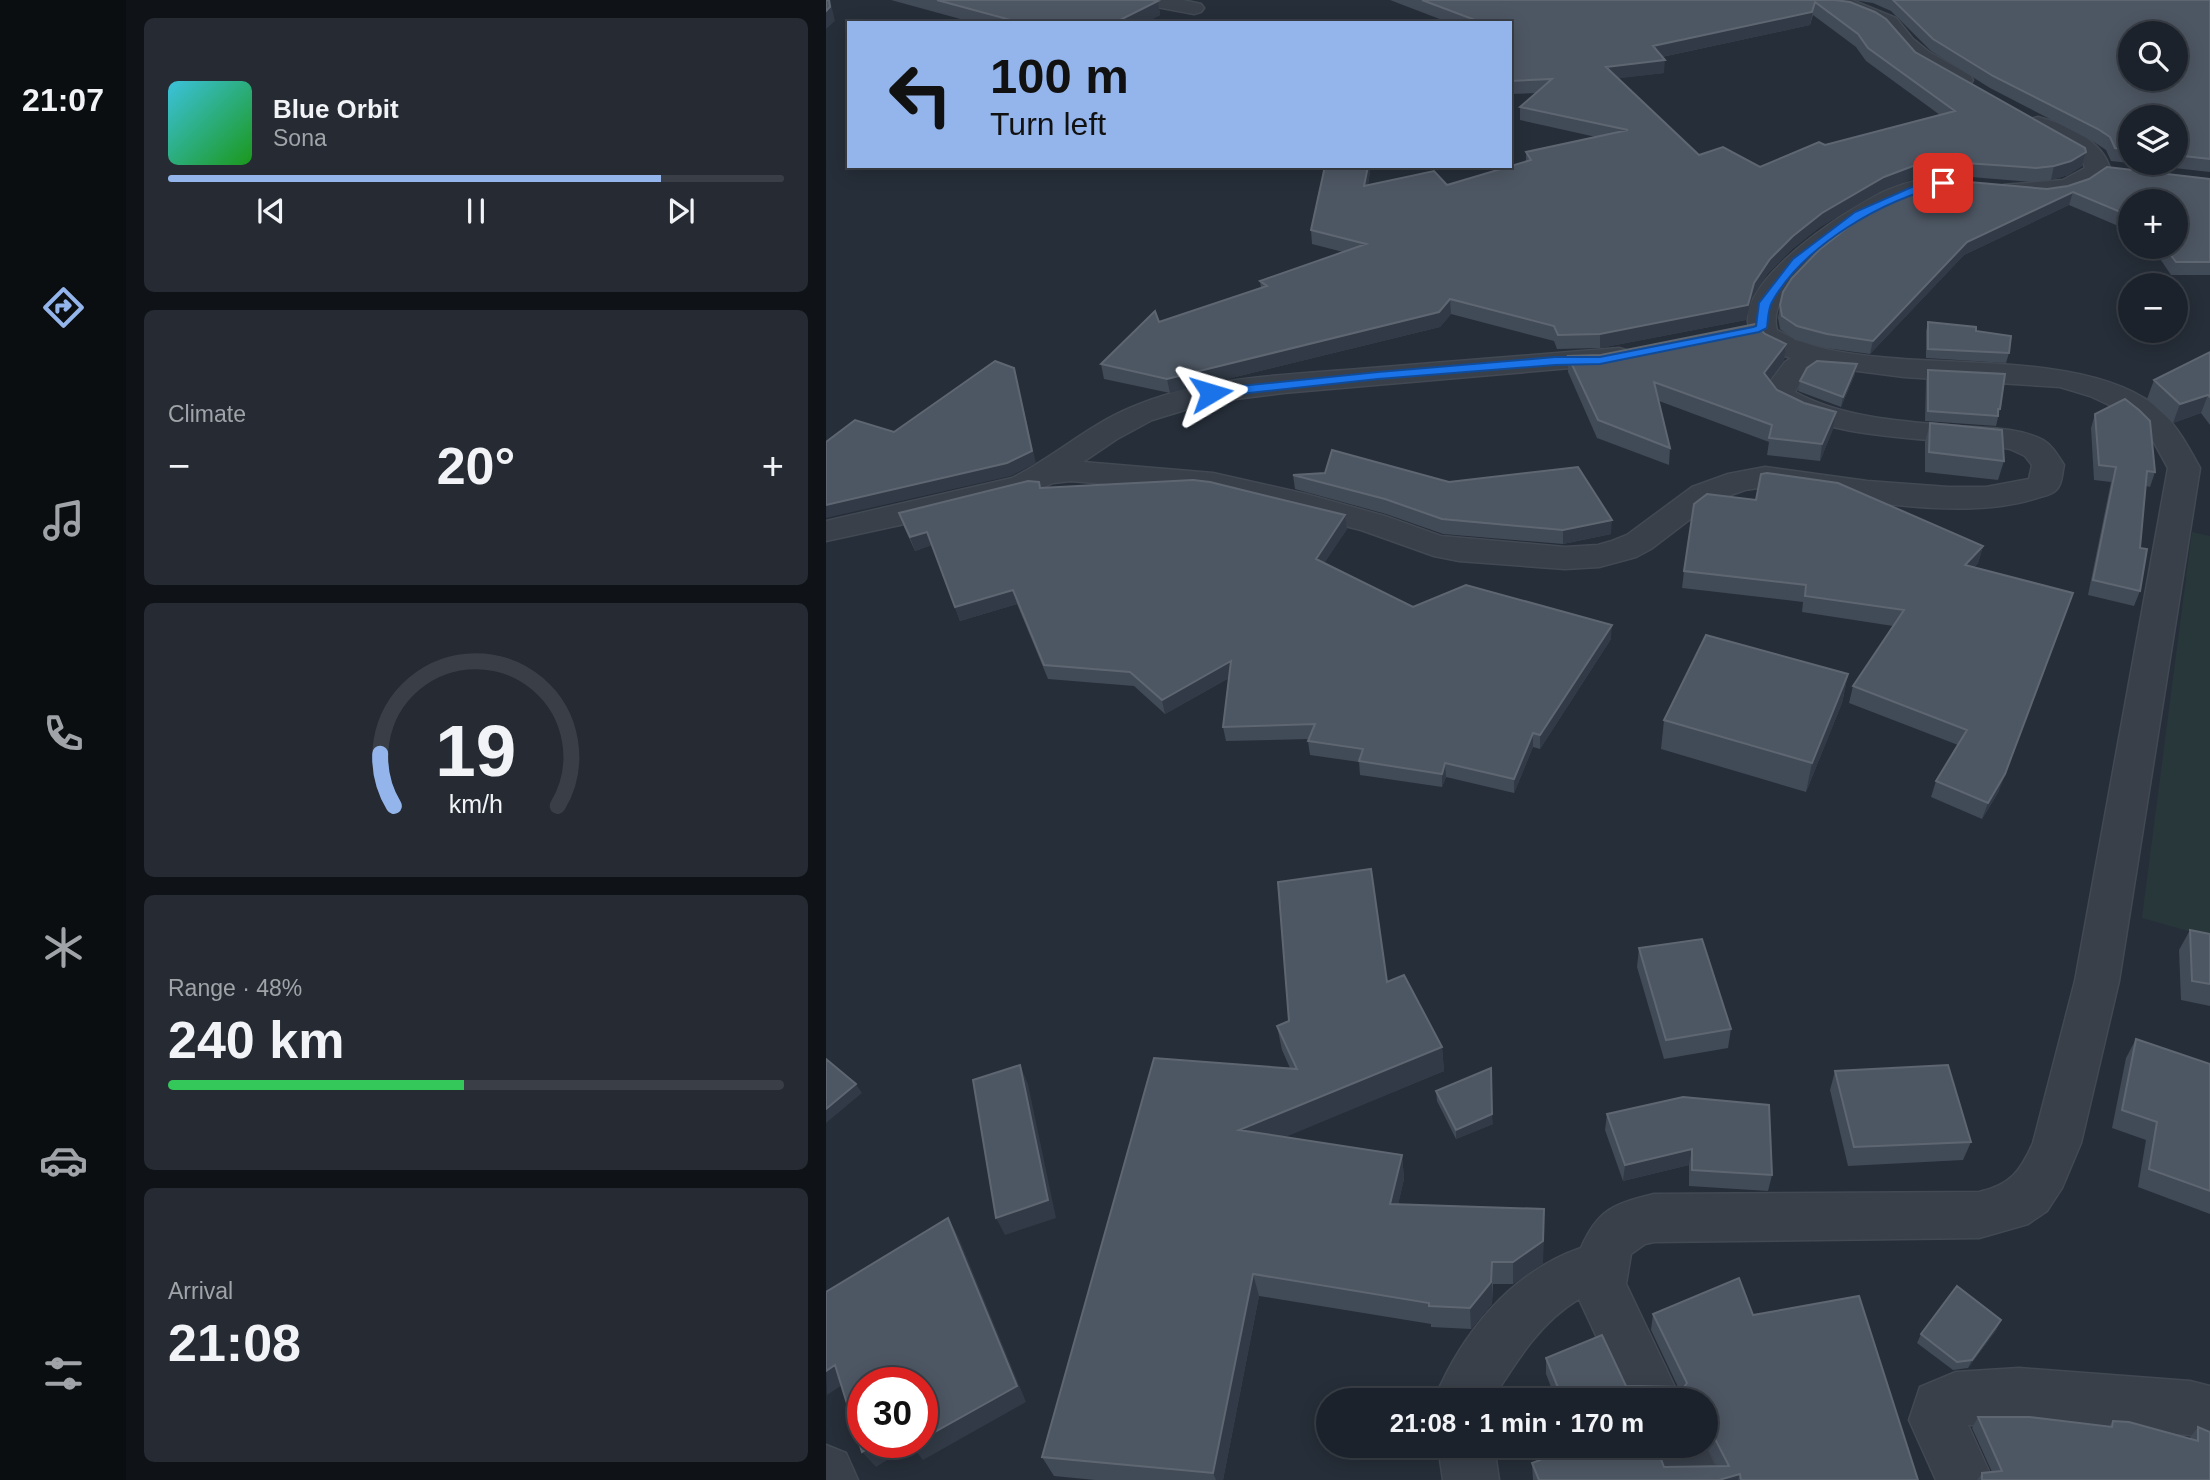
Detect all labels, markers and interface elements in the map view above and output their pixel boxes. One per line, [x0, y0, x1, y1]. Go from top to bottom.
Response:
map controls [2118, 21, 2188, 343]
button: search [2118, 21, 2188, 91]
icon: left [875, 49, 966, 140]
text: 100 m [990, 49, 1129, 103]
text: 21:07 [22, 82, 104, 118]
text: Blue Orbit [273, 94, 399, 124]
button: layers [2118, 105, 2188, 175]
text: Turn left [990, 106, 1106, 142]
text: Sona [273, 125, 327, 151]
pin [1913, 153, 1973, 213]
icon: arrive [1924, 164, 1962, 202]
button: + [2118, 189, 2188, 259]
icon: previous [252, 192, 290, 230]
icon: pause [457, 192, 495, 230]
icon: next [662, 192, 700, 230]
button: − [2118, 273, 2188, 343]
icon: directions [39, 283, 88, 332]
position arrow [1174, 356, 1248, 430]
text: Climate [168, 401, 246, 427]
text: 20° [437, 437, 515, 495]
text: − [168, 445, 190, 487]
text: + [762, 445, 784, 487]
icon: music [39, 496, 88, 545]
icon: phone [39, 709, 88, 758]
text: 19 [436, 710, 516, 791]
text: km/h [449, 790, 503, 818]
icon: climate [39, 923, 88, 972]
text: Range · 48% [168, 975, 302, 1001]
text: 240 km [168, 1011, 344, 1069]
icon: car [39, 1136, 88, 1185]
text: Arrival [168, 1278, 233, 1304]
text: 21:08 [168, 1314, 301, 1372]
icon: filters [39, 1349, 88, 1398]
speed limit sign: 30 [847, 1367, 938, 1458]
text: 21:08 · 1 min · 170 m [1390, 1408, 1644, 1438]

